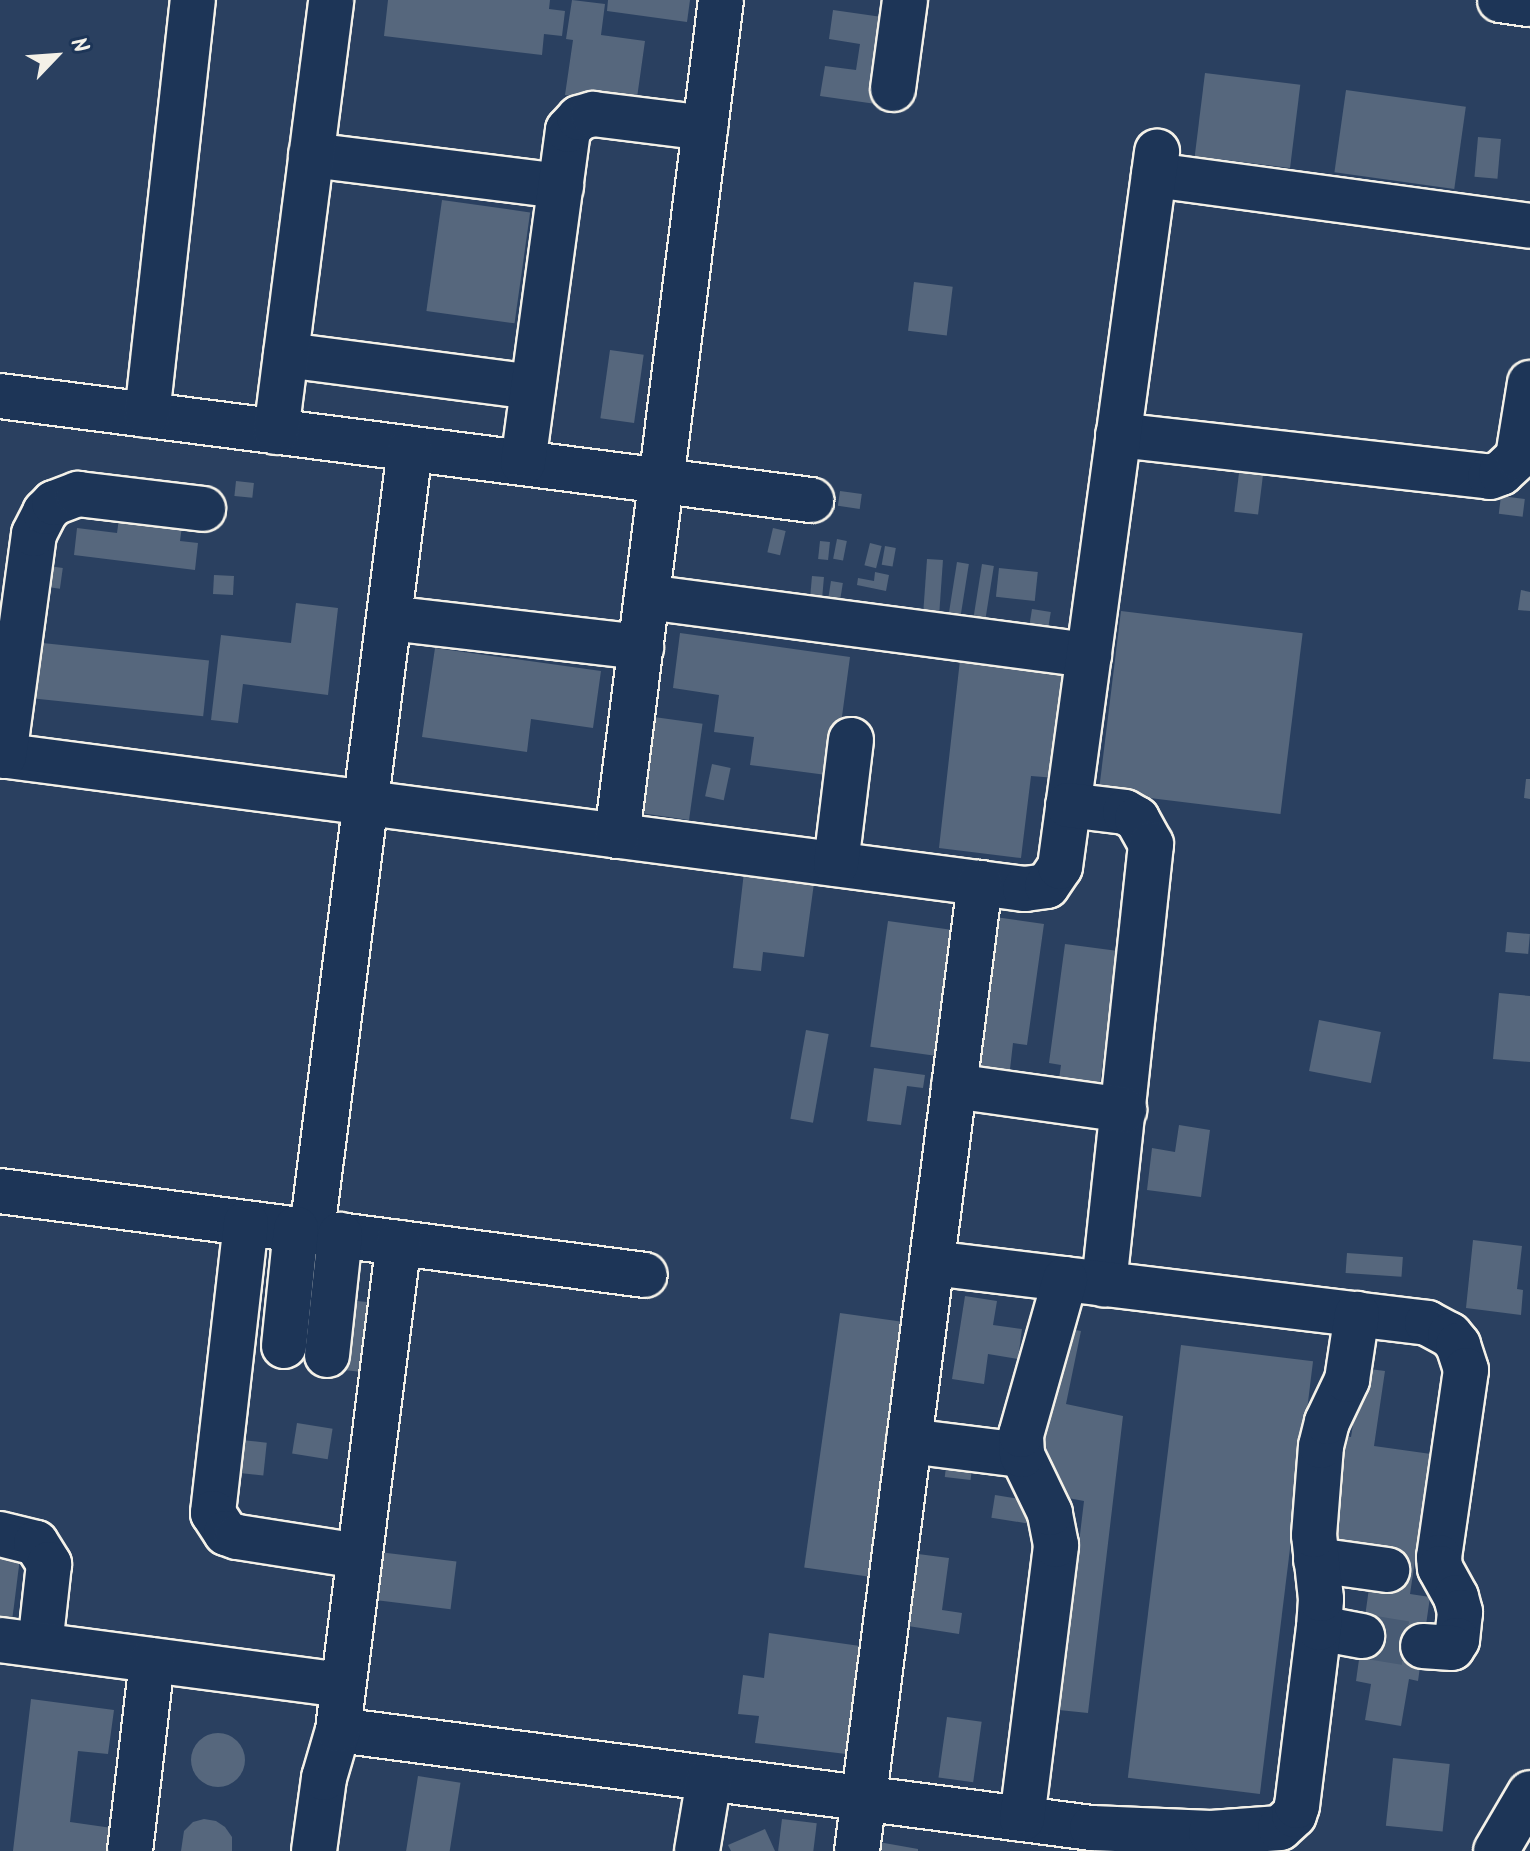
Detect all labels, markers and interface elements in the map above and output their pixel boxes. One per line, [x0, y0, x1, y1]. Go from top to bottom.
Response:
north arrow [16, 16, 96, 96]
text: N [59, 32, 97, 59]

